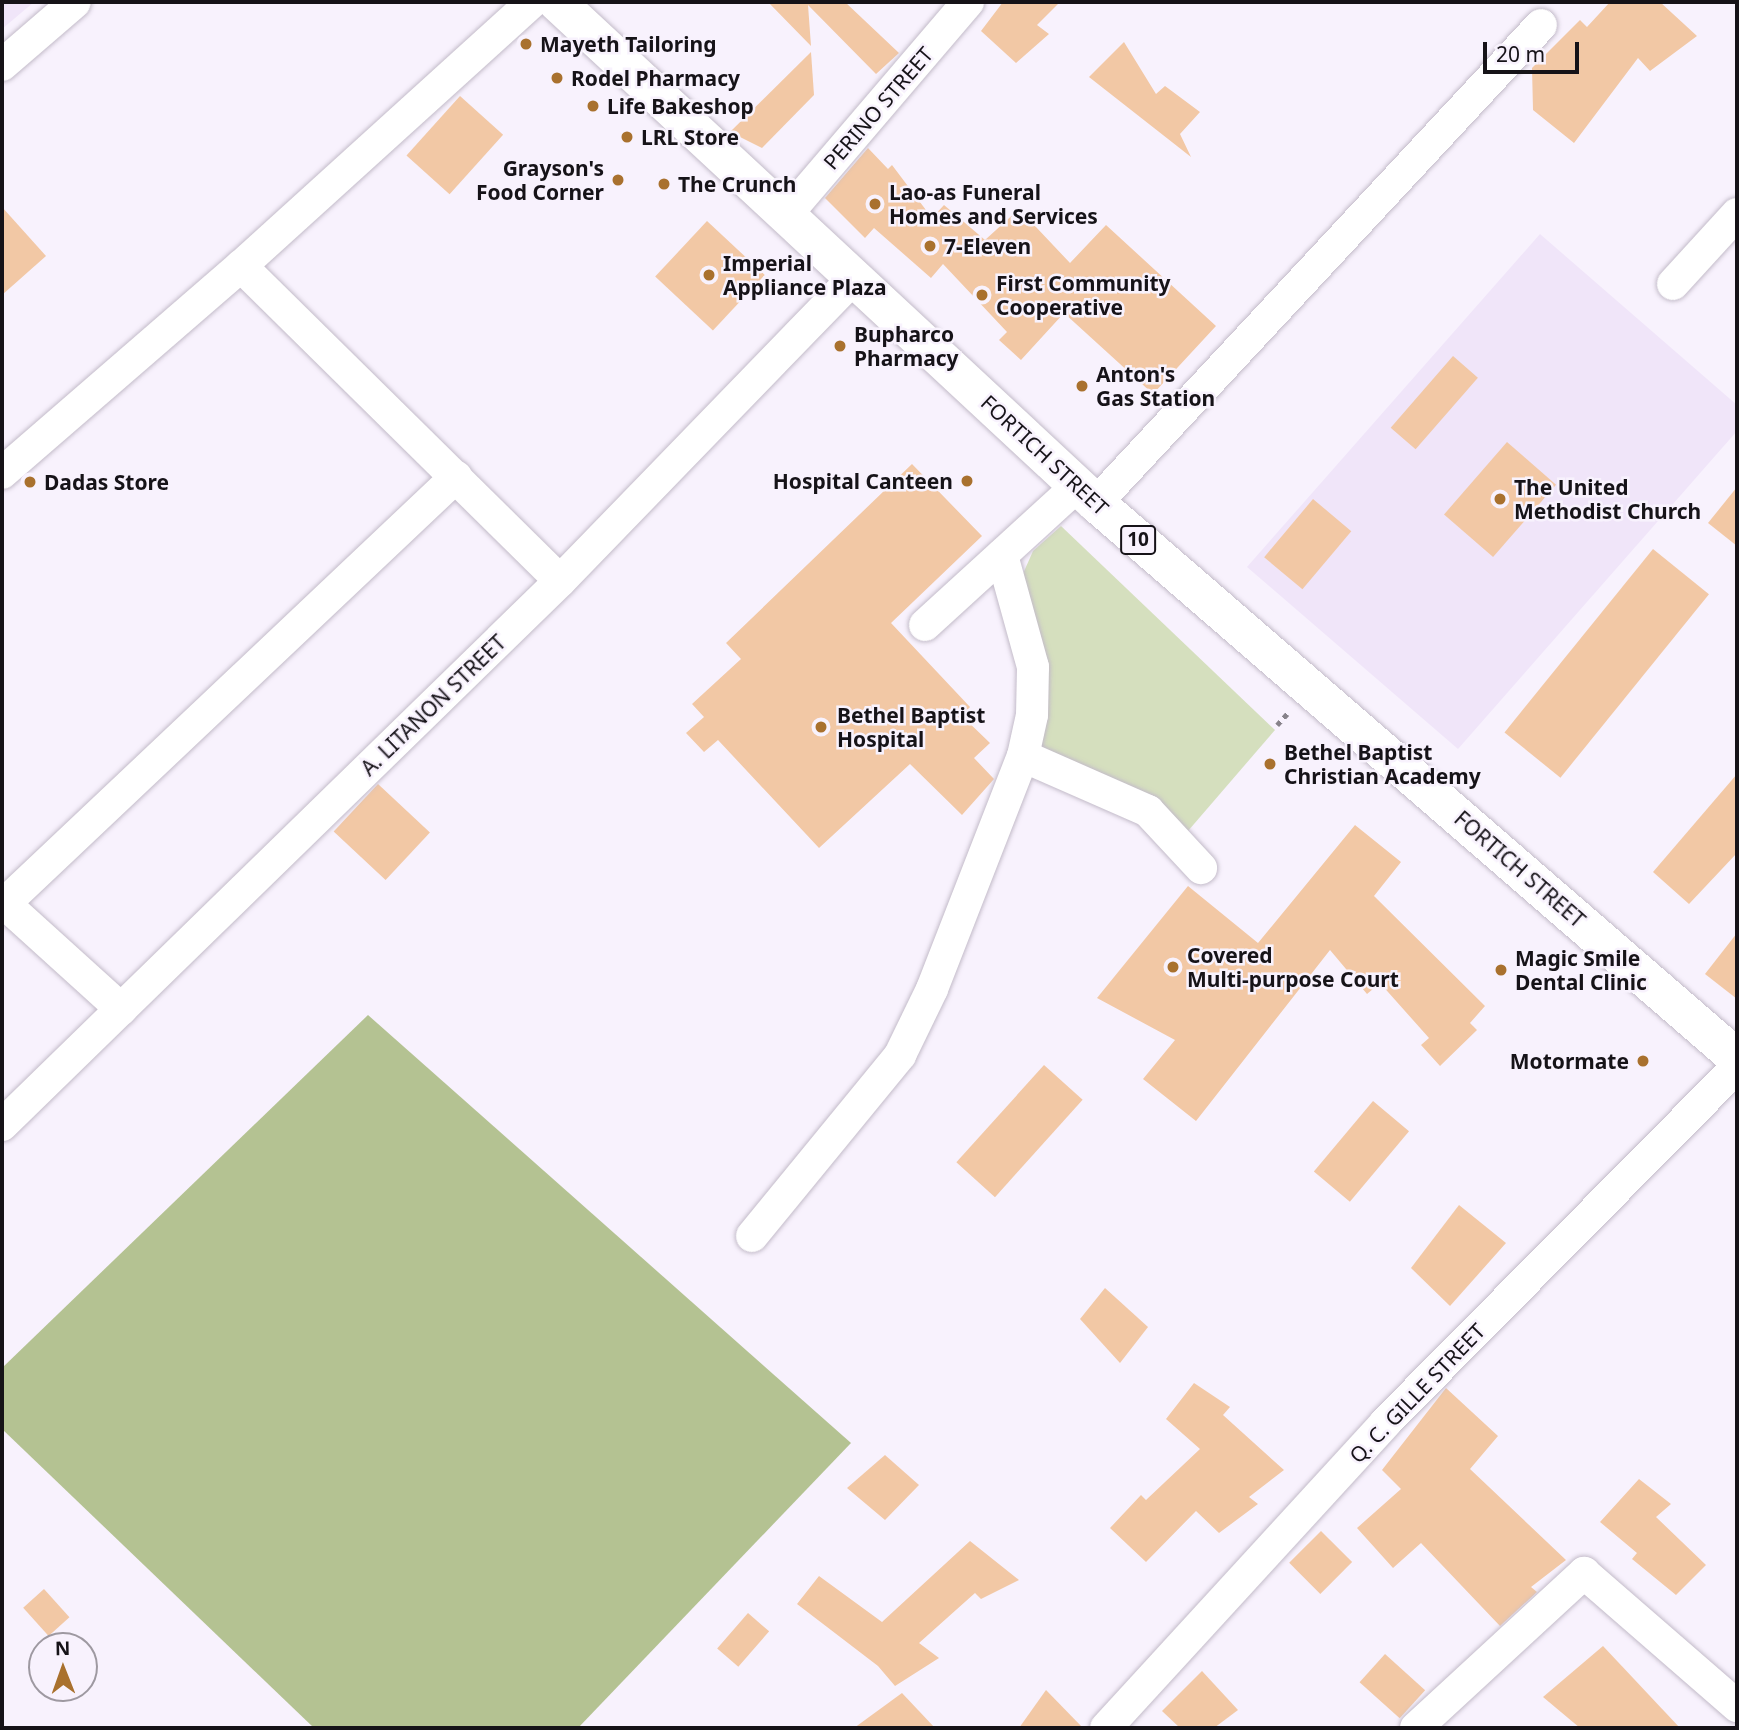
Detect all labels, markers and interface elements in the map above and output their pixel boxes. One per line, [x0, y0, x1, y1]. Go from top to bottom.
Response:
scale bar [1487, 28, 1583, 72]
place label: Mayeth Tailoring [540, 31, 716, 57]
marker: Mayeth Tailoring [518, 36, 534, 52]
text: 20 m [1496, 40, 1545, 68]
street label: PERINO STREET [818, 42, 938, 174]
place label: Rodel Pharmacy [571, 65, 740, 91]
marker: Rodel Pharmacy [549, 70, 565, 86]
place label: Life Bakeshop [607, 93, 754, 119]
marker: Life Bakeshop [585, 98, 601, 114]
place label: LRL Store [641, 124, 739, 150]
marker: LRL Store [619, 129, 635, 145]
place label: Grayson's Food Corner [476, 155, 604, 205]
place label: The Crunch [678, 171, 796, 197]
marker: Grayson's Food Corner [610, 172, 626, 188]
marker: The Crunch [656, 176, 672, 192]
place label: Lao-as Funeral Homes and Services [889, 179, 1098, 229]
marker: Lao-as Funeral Homes and Services [867, 196, 883, 212]
place label: 7-Eleven [944, 233, 1031, 259]
marker: 7-Eleven [922, 238, 938, 254]
place label: Imperial Appliance Plaza [723, 250, 886, 300]
marker: Imperial Appliance Plaza [701, 267, 717, 283]
place label: First Community Cooperative [996, 270, 1171, 320]
marker: First Community Cooperative [974, 287, 990, 303]
place label: Bupharco Pharmacy [854, 321, 959, 371]
marker: Bupharco Pharmacy [832, 338, 848, 354]
place label: Anton's Gas Station [1096, 361, 1215, 411]
marker: Anton's Gas Station [1074, 378, 1090, 394]
street label: FORTICH STREET [976, 390, 1114, 520]
place label: Hospital Canteen [773, 468, 953, 494]
place label: Dadas Store [44, 469, 169, 495]
marker: Hospital Canteen [959, 473, 975, 489]
marker: Dadas Store [22, 474, 38, 490]
place label: The United Methodist Church [1514, 474, 1701, 524]
marker: The United Methodist Church [1492, 491, 1508, 507]
road number: 10 [1119, 524, 1157, 555]
street label: A. LITANON STREET [355, 629, 511, 781]
place label: Bethel Baptist Hospital [837, 702, 985, 752]
marker: Bethel Baptist Hospital [811, 717, 831, 737]
place label: Bethel Baptist Christian Academy [1284, 739, 1481, 789]
marker: Bethel Baptist Christian Academy [1262, 756, 1278, 772]
street label: FORTICH STREET [1450, 805, 1590, 933]
place label: Covered Multi-purpose Court [1187, 942, 1399, 992]
place label: Magic Smile Dental Clinic [1515, 945, 1647, 995]
marker: Covered Multi-purpose Court [1165, 959, 1181, 975]
marker: Magic Smile Dental Clinic [1493, 962, 1509, 978]
place label: Motormate [1510, 1048, 1629, 1074]
marker: Motormate [1635, 1053, 1651, 1069]
street label: Q. C. GILLE STREET [1344, 1318, 1490, 1468]
north arrow [28, 1632, 98, 1702]
text: N [55, 1635, 71, 1661]

